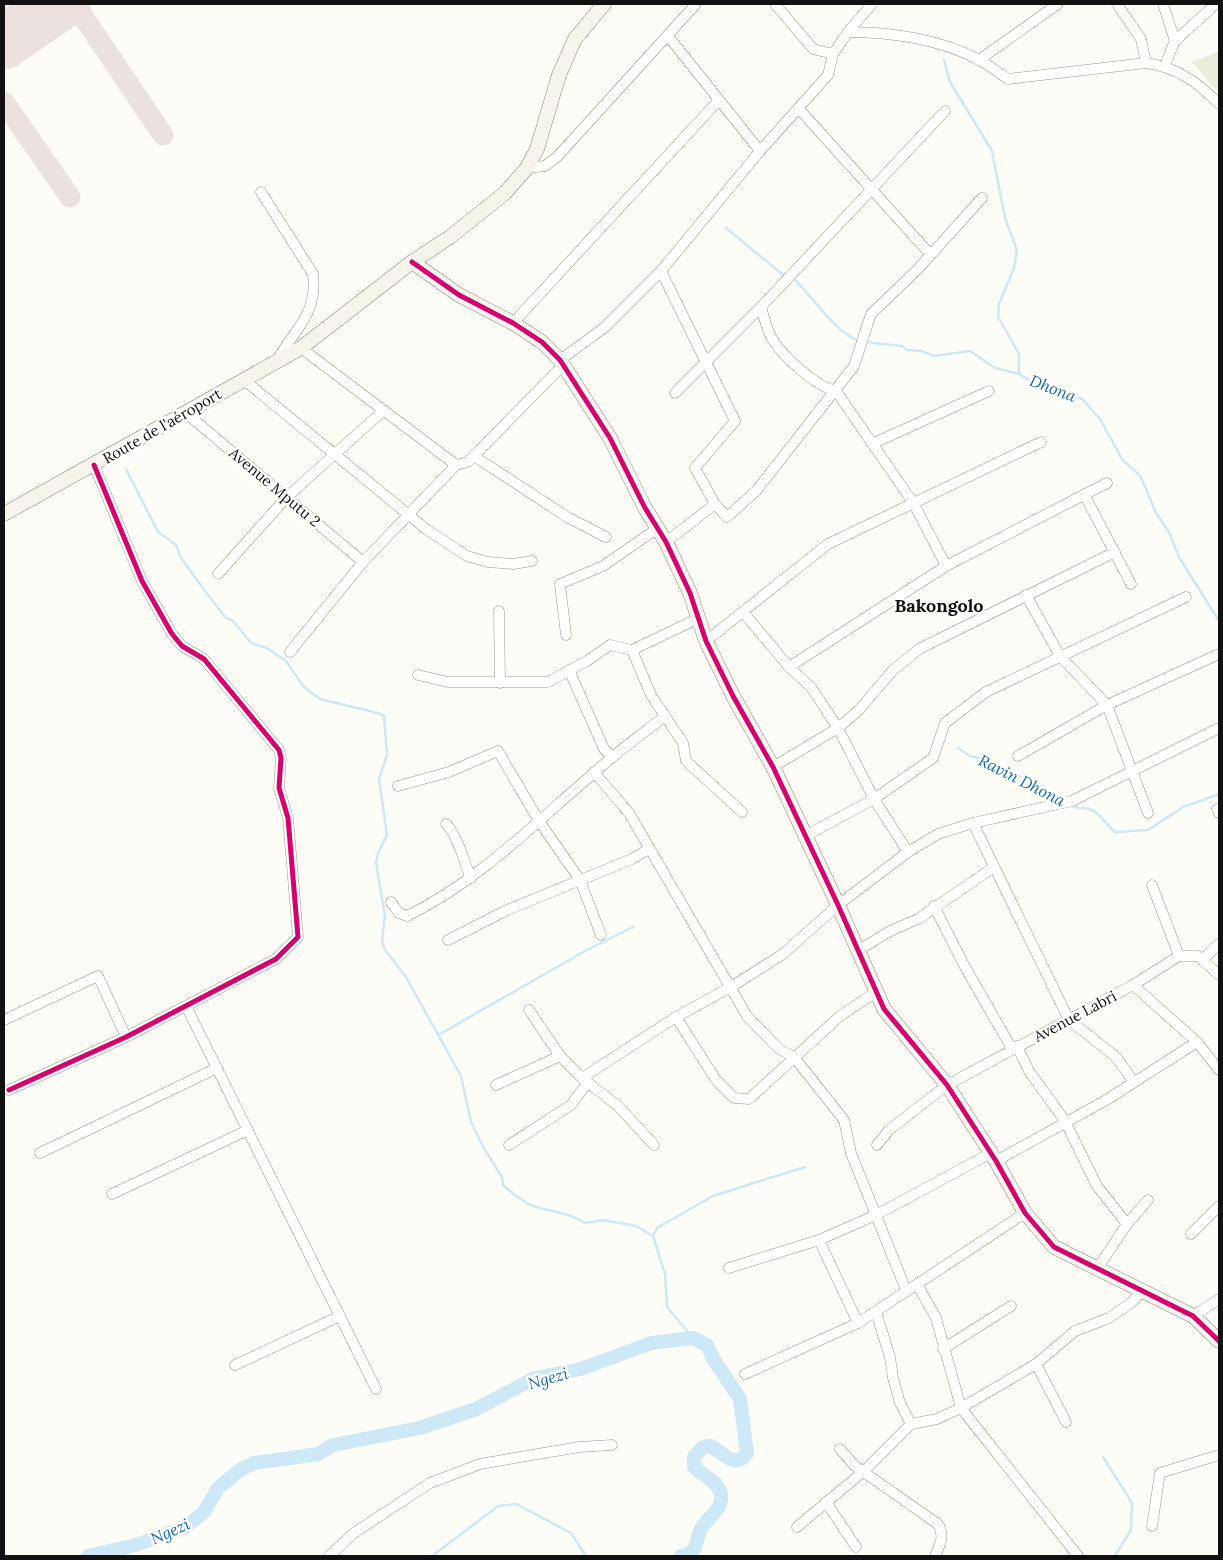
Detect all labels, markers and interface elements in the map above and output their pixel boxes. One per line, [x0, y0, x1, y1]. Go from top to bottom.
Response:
water label: Dhona [1027, 370, 1079, 406]
street label: Route de l'aéroport [99, 384, 225, 468]
street label: Avenue Mputu 2 [225, 443, 325, 531]
district label: Bakongolo [894, 594, 984, 617]
water label: Ravin Dhona [975, 750, 1069, 810]
street label: Avenue Labri [1029, 986, 1120, 1046]
water label: Ngezi [526, 1363, 570, 1393]
water label: Ngezi [147, 1514, 193, 1548]

